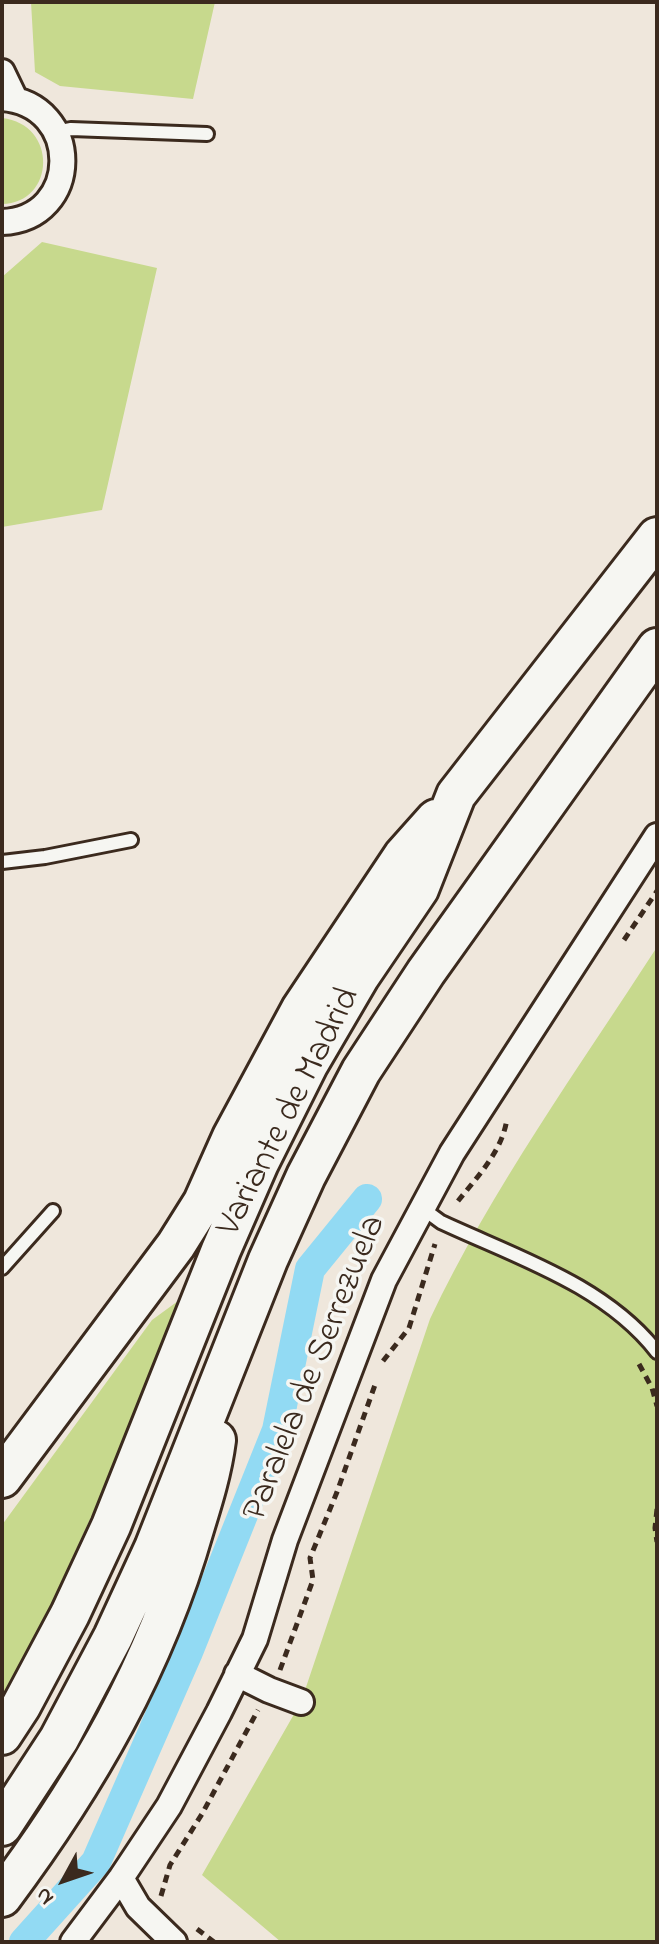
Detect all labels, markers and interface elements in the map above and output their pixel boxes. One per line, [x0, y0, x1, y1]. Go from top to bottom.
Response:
street label: Variante de Madrid [210, 981, 372, 1245]
street label: Paralela de Serrezuela [236, 1210, 398, 1528]
north arrow [24, 1840, 104, 1920]
text: N [29, 1879, 63, 1911]

